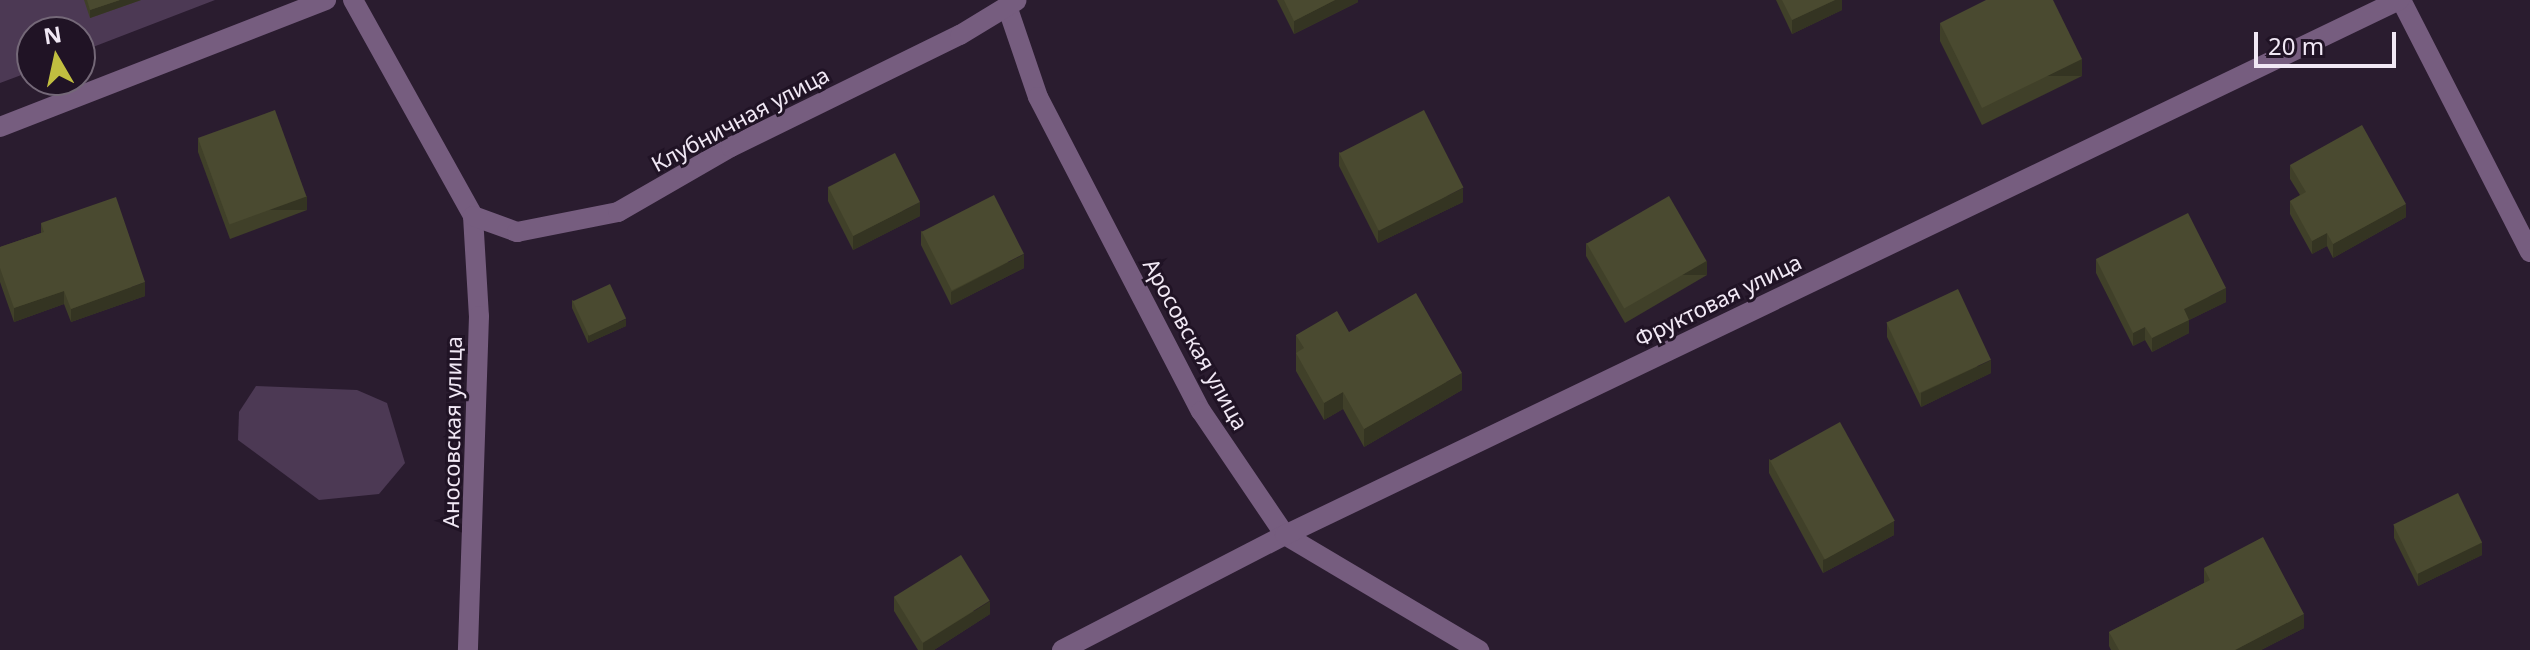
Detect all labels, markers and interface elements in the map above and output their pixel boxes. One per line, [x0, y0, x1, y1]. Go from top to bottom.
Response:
north arrow [16, 16, 96, 96]
scale bar [2258, 16, 2400, 66]
text: N [41, 18, 64, 50]
text: 20 m [2268, 29, 2324, 62]
street label: Клубничная улица [647, 61, 833, 177]
street label: Фруктовая улица [1630, 248, 1806, 352]
street label: Аросовская улица [1138, 254, 1254, 434]
street label: Аносовская улица [437, 336, 467, 528]

